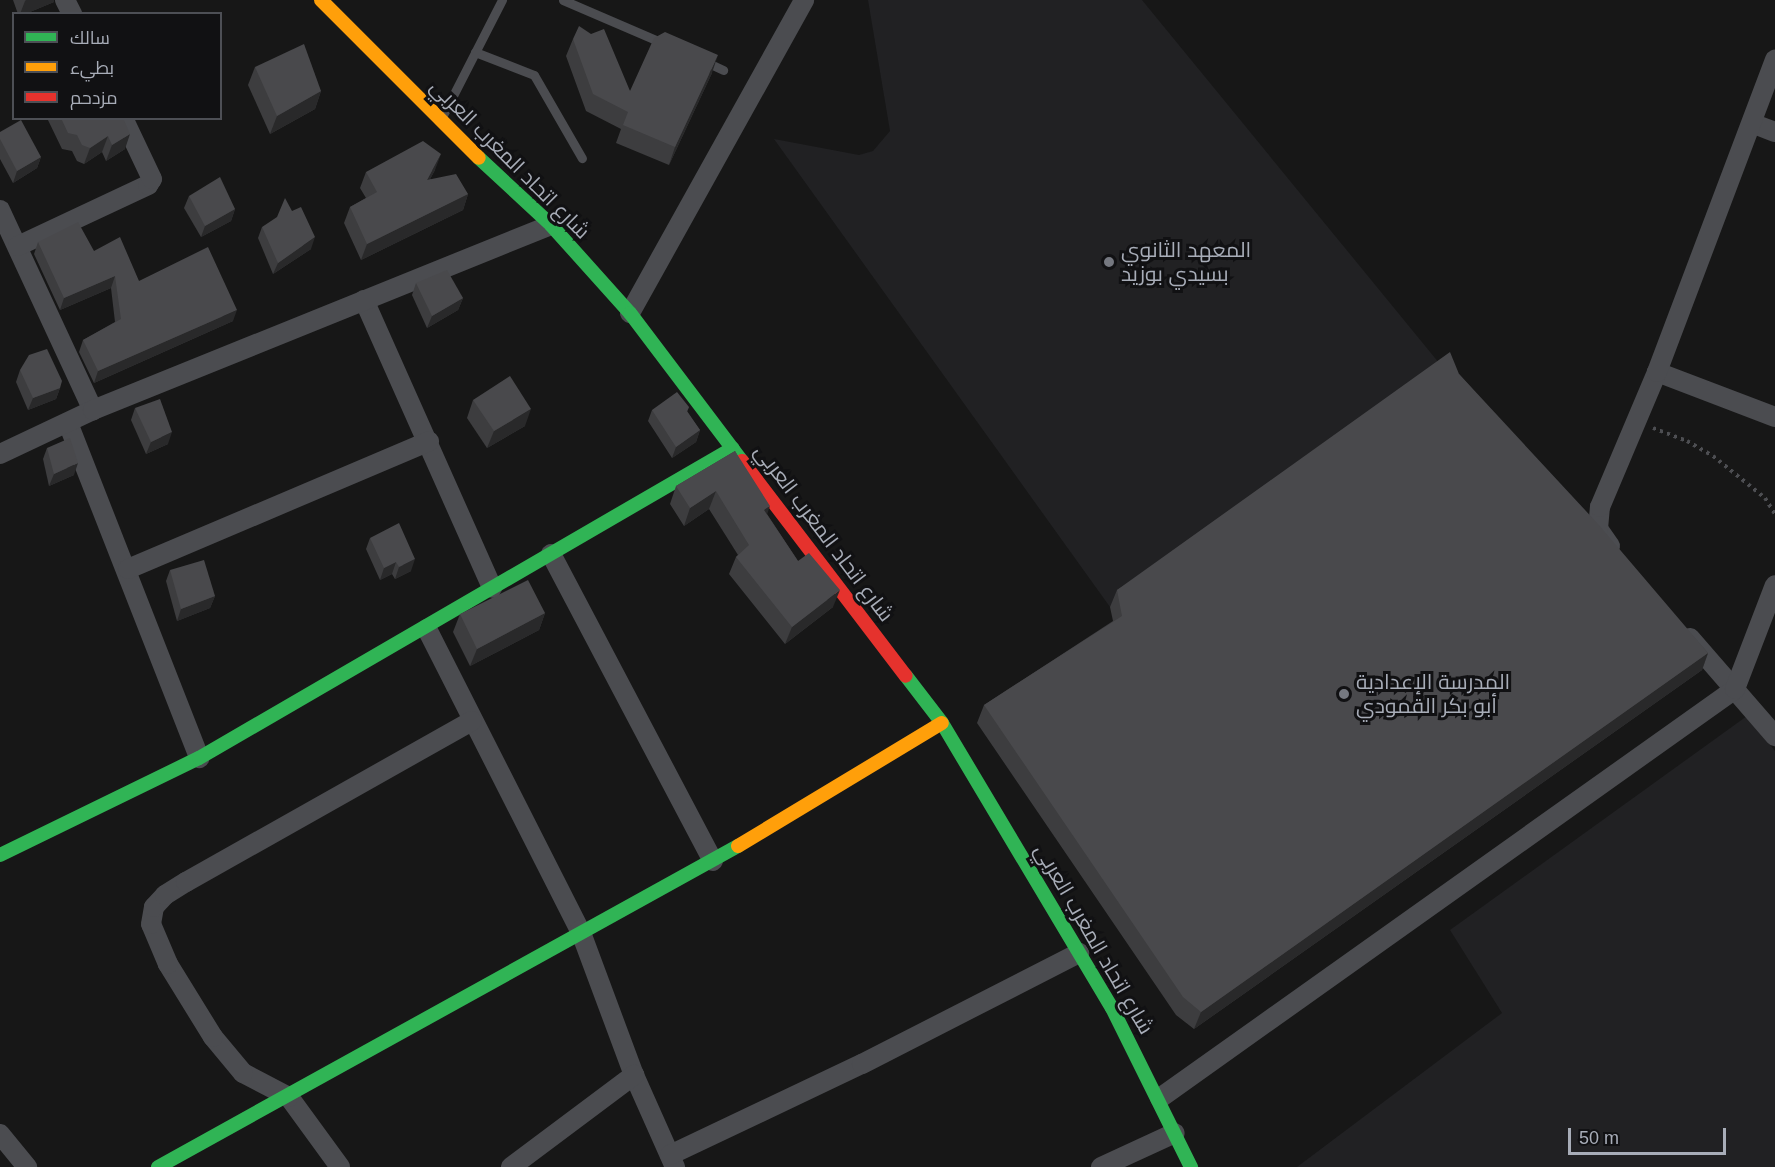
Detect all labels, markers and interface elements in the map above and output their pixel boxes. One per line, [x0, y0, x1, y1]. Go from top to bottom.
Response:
legend [12, 12, 222, 120]
text: سالك [70, 28, 110, 48]
text: بطيء [70, 58, 114, 78]
street label: شارع اتحاد المغرب العربي [425, 74, 595, 244]
text: مزدحم [70, 88, 118, 108]
place label: المعهد الثانوي بسيدي بوزيد [1121, 237, 1251, 287]
marker: المعهد الثانوي بسيدي بوزيد [1102, 255, 1116, 269]
street label: شارع اتحاد المغرب العربي [749, 439, 899, 627]
place label: المدرسة الإعدادية أبو بكر القمودي [1356, 669, 1510, 719]
marker: المدرسة الإعدادية أبو بكر القمودي [1337, 687, 1351, 701]
street label: شارع اتحاد المغرب العربي [1029, 839, 1159, 1039]
scale bar [1571, 1116, 1728, 1154]
text: 50 m [1579, 1128, 1619, 1148]

